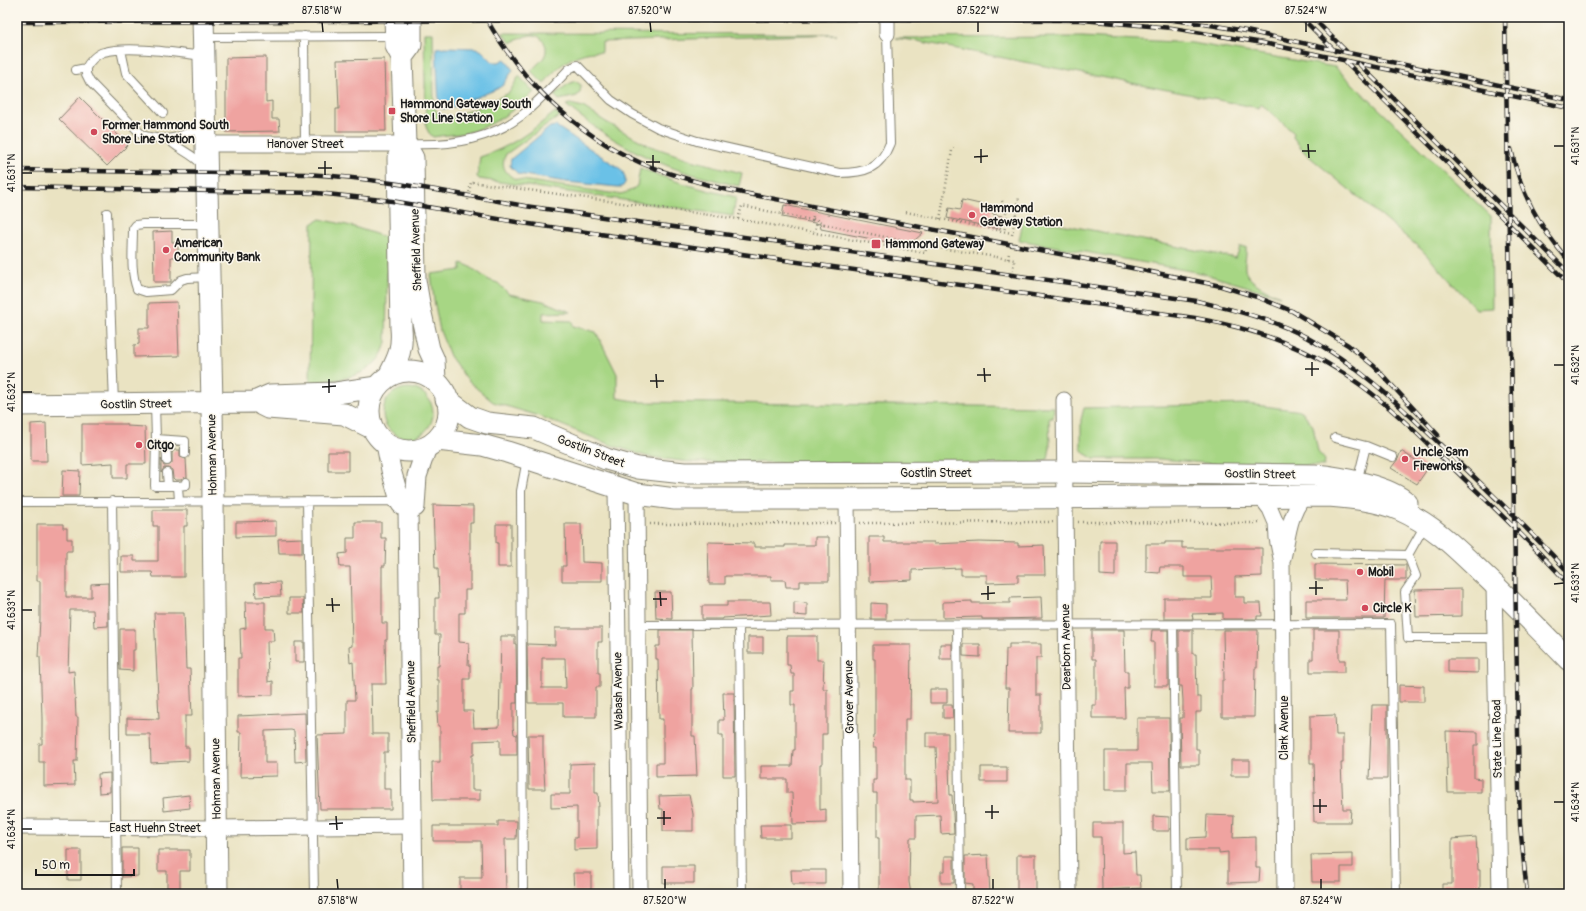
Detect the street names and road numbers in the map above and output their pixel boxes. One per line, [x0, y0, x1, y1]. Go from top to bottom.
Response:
street label: Hanover Street [266, 137, 344, 152]
street label: Sheffield Avenue [408, 208, 425, 292]
street label: Gostlin Street [100, 396, 172, 413]
street label: Hohman Avenue [204, 414, 221, 496]
street label: Gostlin Street [555, 432, 627, 471]
street label: Gostlin Street [900, 466, 972, 481]
street label: Gostlin Street [1224, 466, 1296, 483]
street label: Dearborn Avenue [1058, 604, 1075, 690]
street label: Wabash Avenue [610, 652, 627, 730]
street label: Sheffield Avenue [403, 660, 420, 743]
street label: Grover Avenue [841, 660, 858, 734]
street label: Clark Avenue [1277, 696, 1292, 760]
street label: State Line Road [1489, 699, 1506, 779]
street label: Hohman Avenue [208, 738, 225, 820]
street label: East Huehn Street [109, 821, 201, 836]

